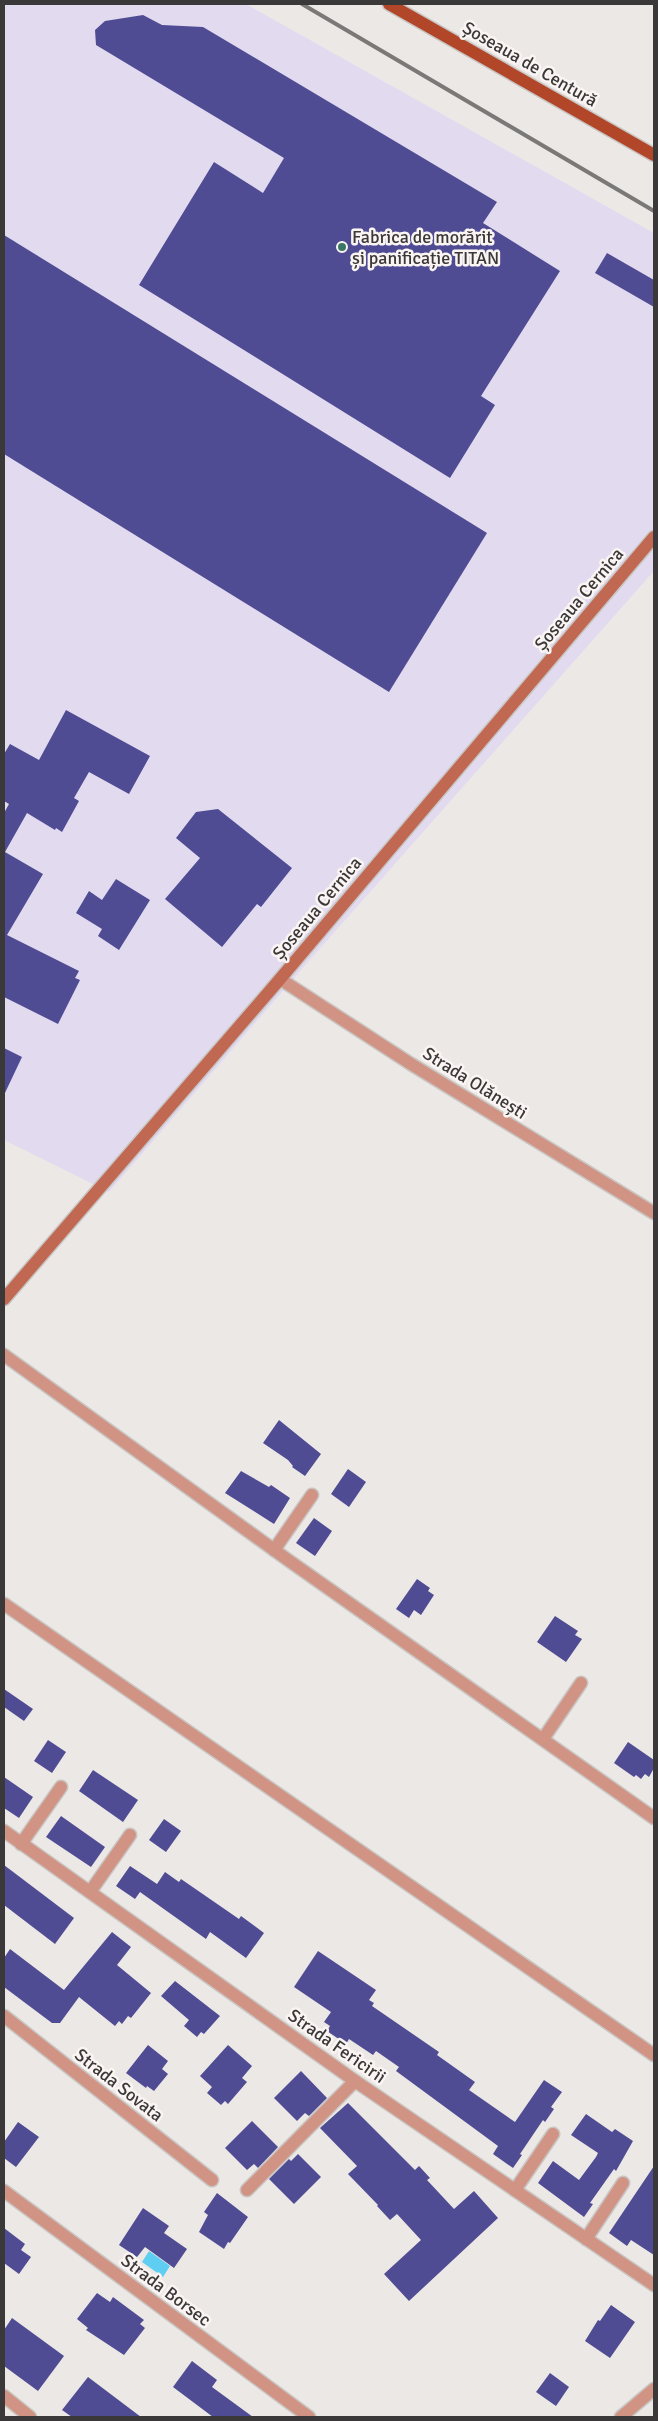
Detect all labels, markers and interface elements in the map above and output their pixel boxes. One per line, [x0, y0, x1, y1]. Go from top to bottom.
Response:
street label: Șoseaua de Centură [459, 16, 601, 112]
place label: Fabrica de morărit și panificație TITAN [352, 226, 499, 269]
marker: Fabrica de morărit și panificație TITAN [336, 241, 348, 253]
street label: Șoseaua Cernica [530, 543, 628, 655]
street label: Șoseaua Cernica [268, 852, 366, 964]
street label: Strada Olănești [419, 1042, 531, 1124]
street label: Strada Fericirii [284, 2004, 390, 2088]
street label: Strada Sovata [70, 2044, 168, 2126]
street label: Strada Borsec [117, 2249, 215, 2331]

